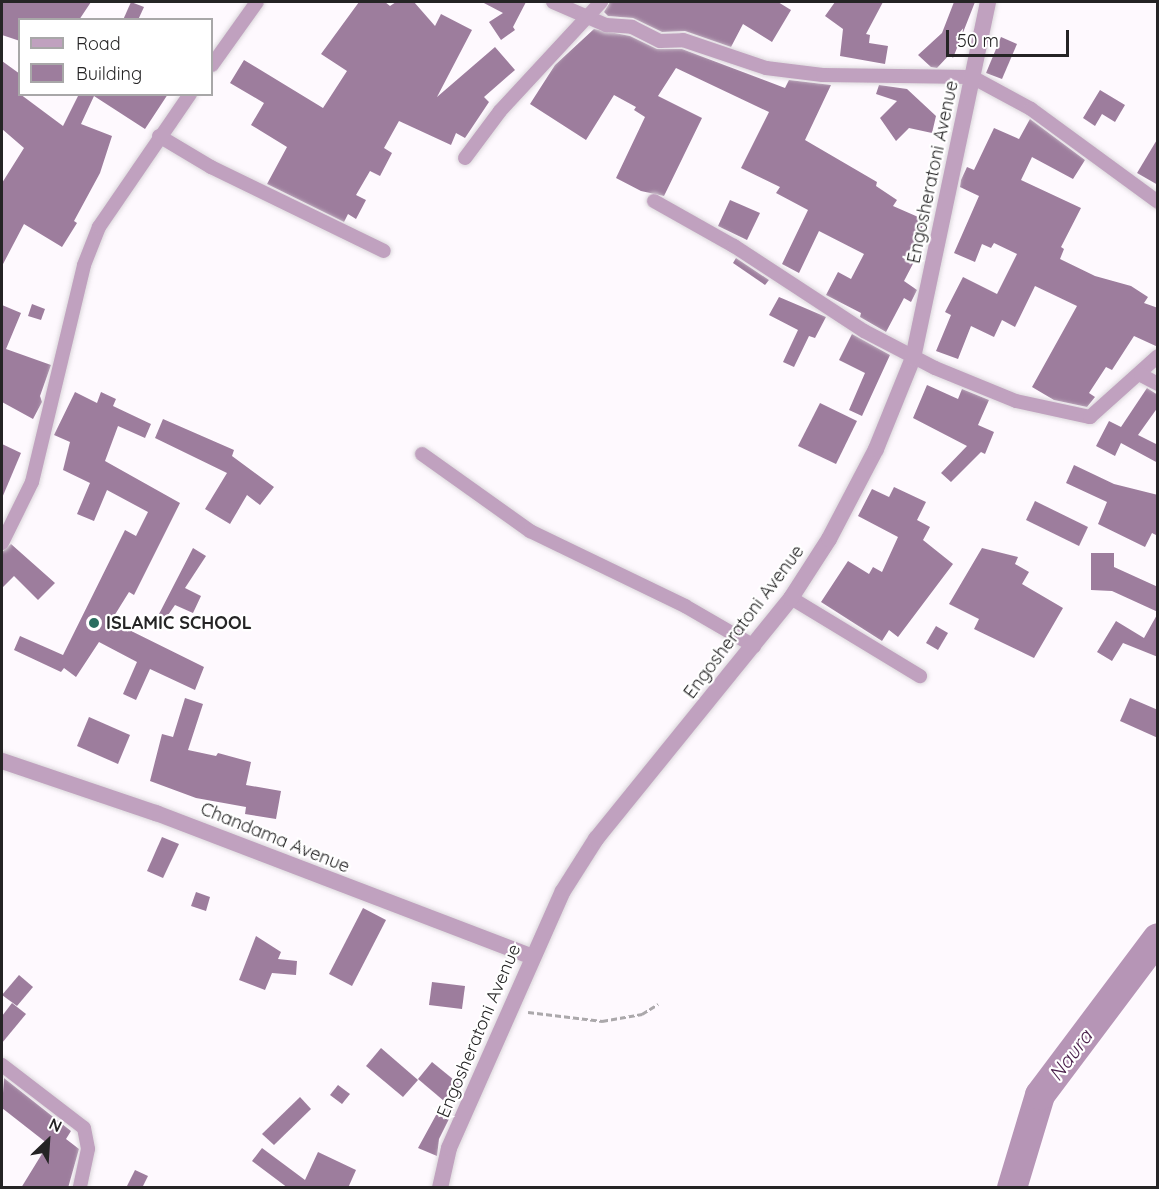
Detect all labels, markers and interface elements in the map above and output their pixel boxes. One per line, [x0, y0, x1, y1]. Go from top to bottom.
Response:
legend [18, 18, 213, 96]
scale bar [949, 18, 1072, 56]
text: 50 m [957, 29, 999, 52]
text: Road [76, 32, 121, 55]
text: Building [76, 62, 142, 85]
street label: Engosheratoni Avenue [903, 79, 963, 265]
street label: Engosheratoni Avenue [679, 541, 809, 703]
place label: ISLAMIC SCHOOL [106, 612, 252, 634]
marker: ISLAMIC SCHOOL [87, 616, 101, 630]
street label: Chandama Avenue [197, 798, 353, 878]
street label: Engosheratoni Avenue [433, 941, 525, 1121]
water label: Naura [1043, 1025, 1097, 1085]
north arrow [18, 1111, 78, 1171]
text: N [46, 1113, 65, 1136]

